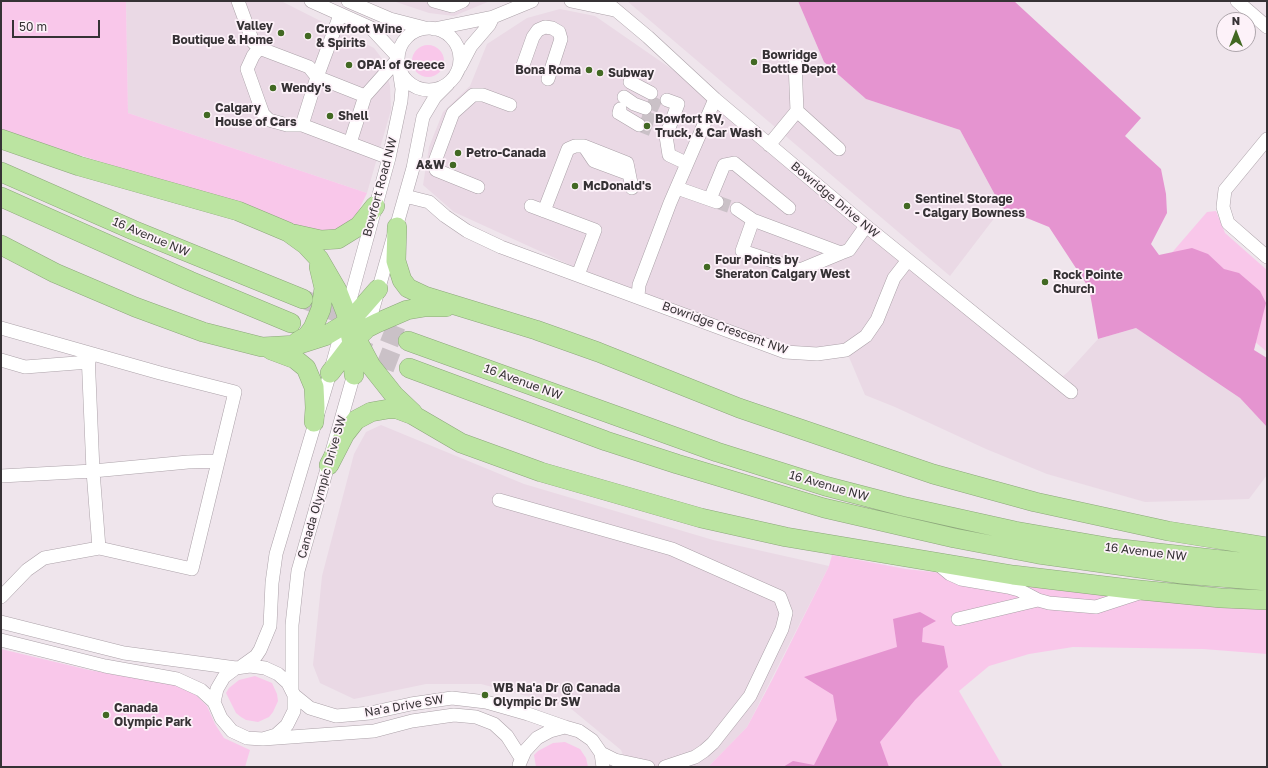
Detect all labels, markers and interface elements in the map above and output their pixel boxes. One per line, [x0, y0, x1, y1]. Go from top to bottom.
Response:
scale bar [14, 12, 102, 38]
north arrow [1216, 12, 1256, 52]
text: N [1232, 14, 1240, 27]
text: 50 m [19, 19, 47, 34]
place label: Valley Boutique & Home [172, 19, 273, 47]
place label: Crowfoot Wine & Spirits [316, 22, 402, 50]
marker: Valley Boutique & Home [276, 28, 286, 38]
marker: Crowfoot Wine & Spirits [303, 31, 313, 41]
place label: Bowridge Bottle Depot [762, 48, 836, 76]
marker: Bowridge Bottle Depot [749, 57, 759, 67]
place label: OPA! of Greece [357, 58, 445, 72]
marker: OPA! of Greece [344, 60, 354, 70]
place label: Bona Roma [515, 63, 581, 77]
marker: Bona Roma [584, 65, 594, 75]
place label: Subway [608, 66, 654, 80]
marker: Subway [595, 68, 605, 78]
place label: Wendy's [281, 81, 331, 95]
marker: Wendy's [268, 83, 278, 93]
place label: Calgary House of Cars [215, 101, 297, 129]
place label: Shell [338, 109, 368, 123]
marker: Calgary House of Cars [202, 110, 212, 120]
marker: Shell [325, 111, 335, 121]
place label: Bowfort RV, Truck, & Car Wash [655, 112, 762, 140]
marker: Bowfort RV, Truck, & Car Wash [642, 121, 652, 131]
street label: Bowfort Road NW [360, 136, 400, 238]
place label: Petro-Canada [466, 146, 546, 160]
marker: Petro-Canada [453, 148, 463, 158]
place label: A&W [416, 158, 445, 172]
street label: Bowridge Drive NW [788, 159, 882, 241]
marker: A&W [448, 160, 458, 170]
place label: McDonald's [583, 179, 652, 193]
marker: McDonald's [570, 181, 580, 191]
place label: Sentinel Storage - Calgary Bowness [915, 192, 1025, 220]
marker: Sentinel Storage - Calgary Bowness [902, 201, 912, 211]
street label: 16 Avenue NW [110, 214, 192, 260]
place label: Four Points by Sheraton Calgary West [715, 253, 850, 281]
marker: Four Points by Sheraton Calgary West [702, 262, 712, 272]
place label: Rock Pointe Church [1053, 268, 1123, 296]
marker: Rock Pointe Church [1040, 277, 1050, 287]
street label: Bowridge Crescent NW [660, 299, 790, 357]
street label: 16 Avenue NW [482, 361, 564, 403]
street label: Canada Olympic Drive SW [295, 414, 349, 560]
street label: 16 Avenue NW [788, 468, 870, 504]
street label: 16 Avenue NW [1104, 540, 1188, 564]
place label: WB Na'a Dr @ Canada Olympic Dr SW [493, 681, 620, 709]
marker: WB Na'a Dr @ Canada Olympic Dr SW [480, 690, 490, 700]
street label: Na'a Drive SW [363, 692, 445, 720]
place label: Canada Olympic Park [114, 701, 192, 729]
marker: Canada Olympic Park [101, 710, 111, 720]

